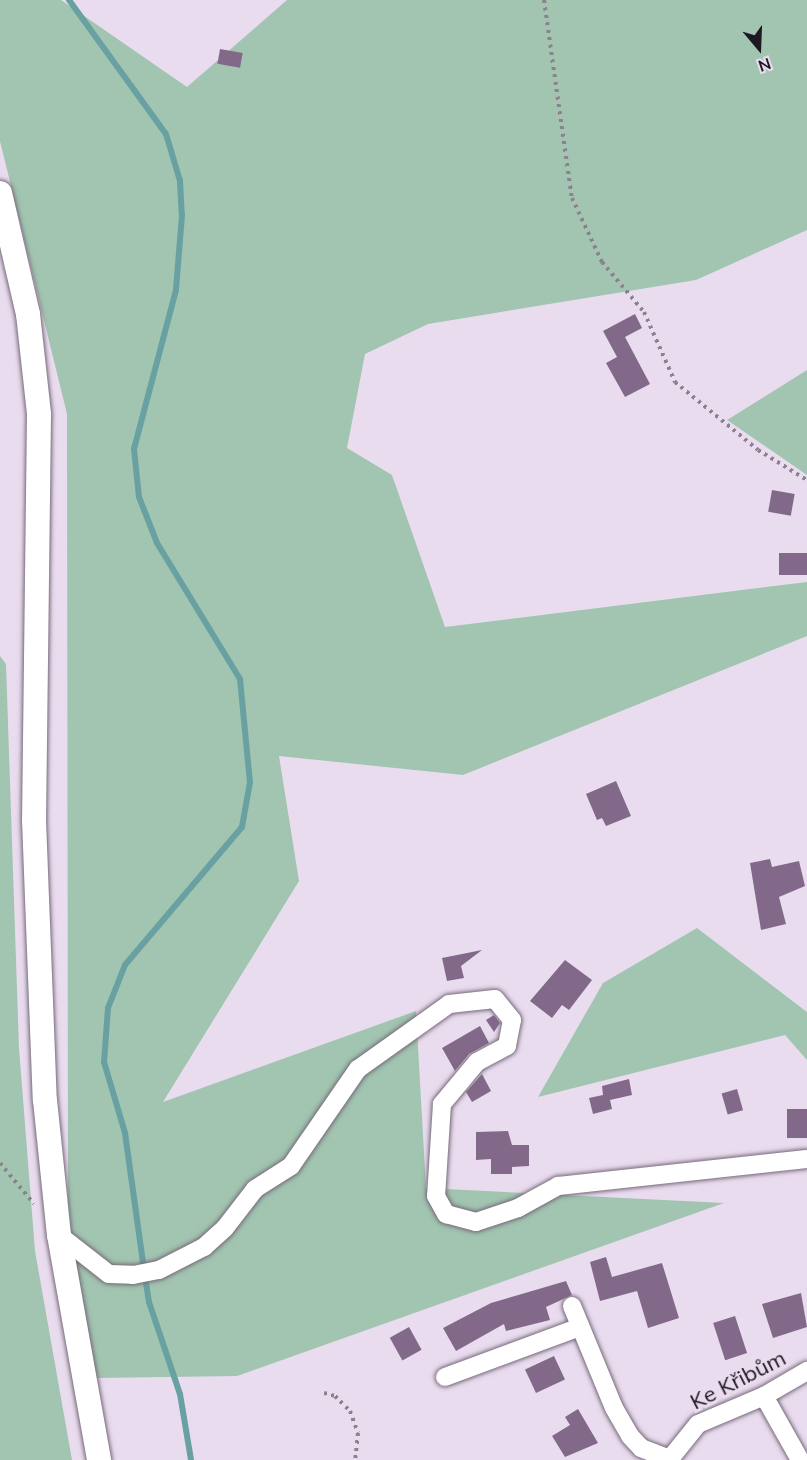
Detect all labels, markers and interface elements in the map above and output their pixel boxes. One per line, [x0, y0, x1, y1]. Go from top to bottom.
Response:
north arrow [729, 18, 789, 78]
text: N [756, 54, 774, 76]
street label: Ke Křibům [686, 1345, 790, 1415]

